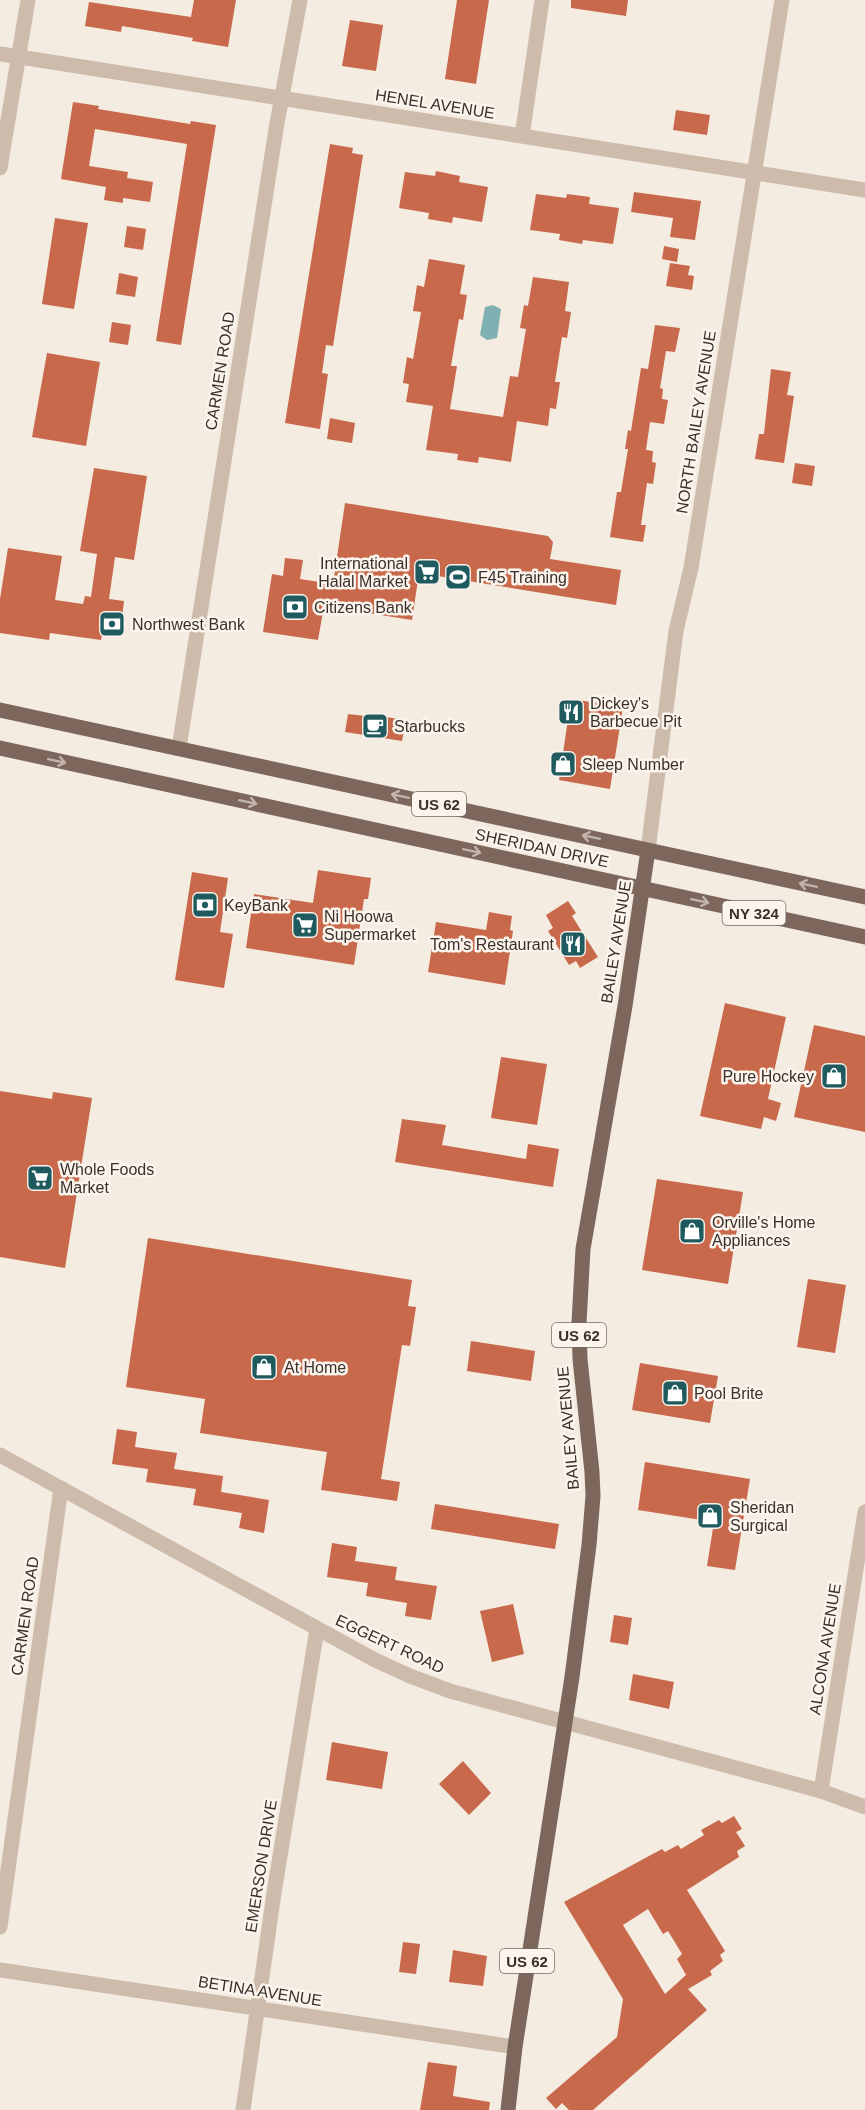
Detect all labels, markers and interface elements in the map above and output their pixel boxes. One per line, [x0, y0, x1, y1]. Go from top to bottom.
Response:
street label: HENEL AVENUE [374, 86, 496, 122]
street label: CARMEN ROAD [202, 310, 238, 432]
street label: NORTH BAILEY AVENUE [673, 329, 719, 515]
place label: International Halal Market [318, 555, 409, 590]
supermarket icon: International Halal Market [412, 557, 442, 587]
sports icon: F45 Training [443, 562, 473, 592]
place label: F45 Training [478, 569, 567, 586]
bank icon: Citizens Bank [280, 592, 310, 622]
place label: Citizens Bank [314, 599, 413, 616]
bank icon: Northwest Bank [97, 609, 127, 639]
place label: Northwest Bank [132, 616, 246, 633]
place label: Dickey's Barbecue Pit [590, 695, 682, 730]
restaurant icon: Dickey's Barbecue Pit [556, 697, 586, 727]
cafe icon: Starbucks [360, 711, 390, 741]
place label: Starbucks [394, 718, 465, 735]
shop icon: Sleep Number [548, 749, 578, 779]
one-way arrow [47, 756, 66, 767]
place label: Sleep Number [582, 756, 685, 773]
one-way arrow [391, 790, 411, 801]
road number: US 62 [412, 792, 466, 816]
one-way arrow [238, 797, 257, 809]
street label: SHERIDAN DRIVE [474, 826, 610, 870]
one-way arrow [582, 831, 601, 843]
one-way arrow [463, 846, 482, 858]
street label: BAILEY AVENUE [598, 879, 634, 1005]
one-way arrow [799, 879, 818, 890]
bank icon: KeyBank [190, 890, 220, 920]
one-way arrow [690, 896, 710, 907]
place label: KeyBank [224, 897, 289, 914]
road number: NY 324 [722, 901, 786, 925]
place label: Ni Hoowa Supermarket [324, 908, 416, 943]
supermarket icon: Ni Hoowa Supermarket [290, 910, 320, 940]
restaurant icon: Tom's Restaurant [558, 929, 588, 959]
place label: Tom's Restaurant [430, 936, 555, 953]
shop icon: Pure Hockey [819, 1061, 849, 1091]
place label: Pure Hockey [722, 1068, 814, 1085]
place label: Whole Foods Market [60, 1161, 154, 1196]
supermarket icon: Whole Foods Market [25, 1163, 55, 1193]
place label: Orville's Home Appliances [712, 1214, 816, 1249]
shop icon: Orville's Home Appliances [677, 1216, 707, 1246]
road number: US 62 [552, 1323, 606, 1347]
shop icon: At Home [249, 1352, 279, 1382]
place label: At Home [284, 1359, 346, 1376]
street label: BAILEY AVENUE [554, 1366, 582, 1490]
shop icon: Pool Brite [660, 1378, 690, 1408]
place label: Pool Brite [694, 1385, 763, 1402]
place label: Sheridan Surgical [730, 1499, 794, 1534]
shop icon: Sheridan Surgical [695, 1501, 725, 1531]
street label: CARMEN ROAD [8, 1555, 42, 1677]
street label: ALCONA AVENUE [806, 1582, 844, 1716]
street label: EGGERT ROAD [333, 1611, 447, 1677]
street label: EMERSON DRIVE [242, 1798, 280, 1934]
road number: US 62 [500, 1949, 554, 1973]
street label: BETINA AVENUE [197, 1973, 323, 2009]

